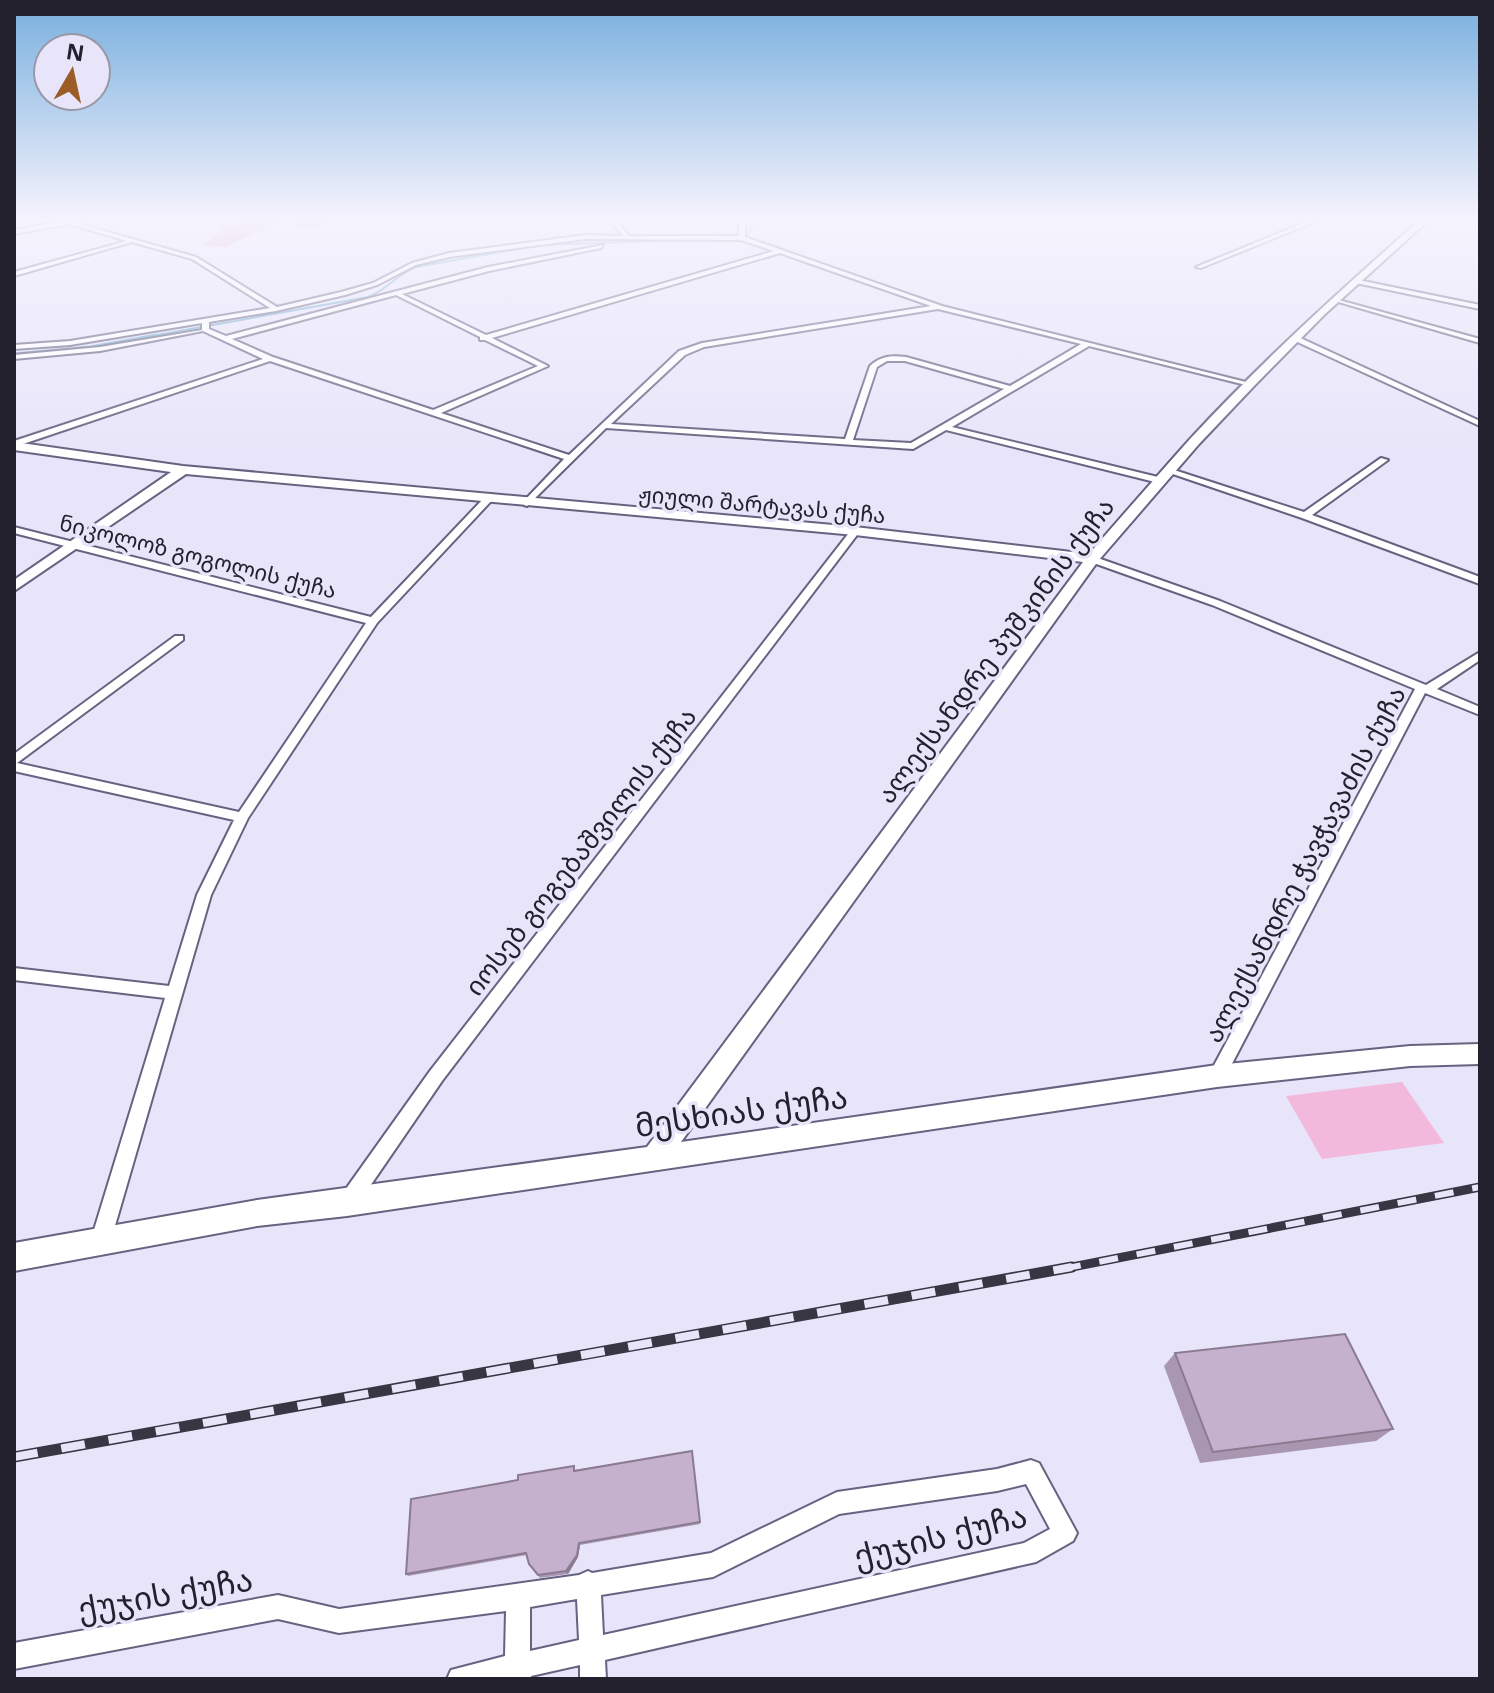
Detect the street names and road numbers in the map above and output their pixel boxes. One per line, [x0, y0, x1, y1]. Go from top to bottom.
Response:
street label: ჟიული შარტავას ქუჩა [637, 479, 887, 529]
street label: ალექსანდრე პუშკინის ქუჩა [868, 490, 1122, 810]
street label: ნიკოლოზ გოგოლის ქუჩა [57, 508, 339, 604]
street label: ალექსანდრე ჭავჭავაძის ქუჩა [1194, 679, 1414, 1049]
street label: იოსებ გოგებაშვილის ქუჩა [456, 699, 704, 1003]
street label: მესხიას ქუჩა [632, 1074, 850, 1146]
street label: ქუჯის ქუჩა [849, 1493, 1031, 1577]
street label: ქუჯის ქუჩა [74, 1556, 256, 1630]

